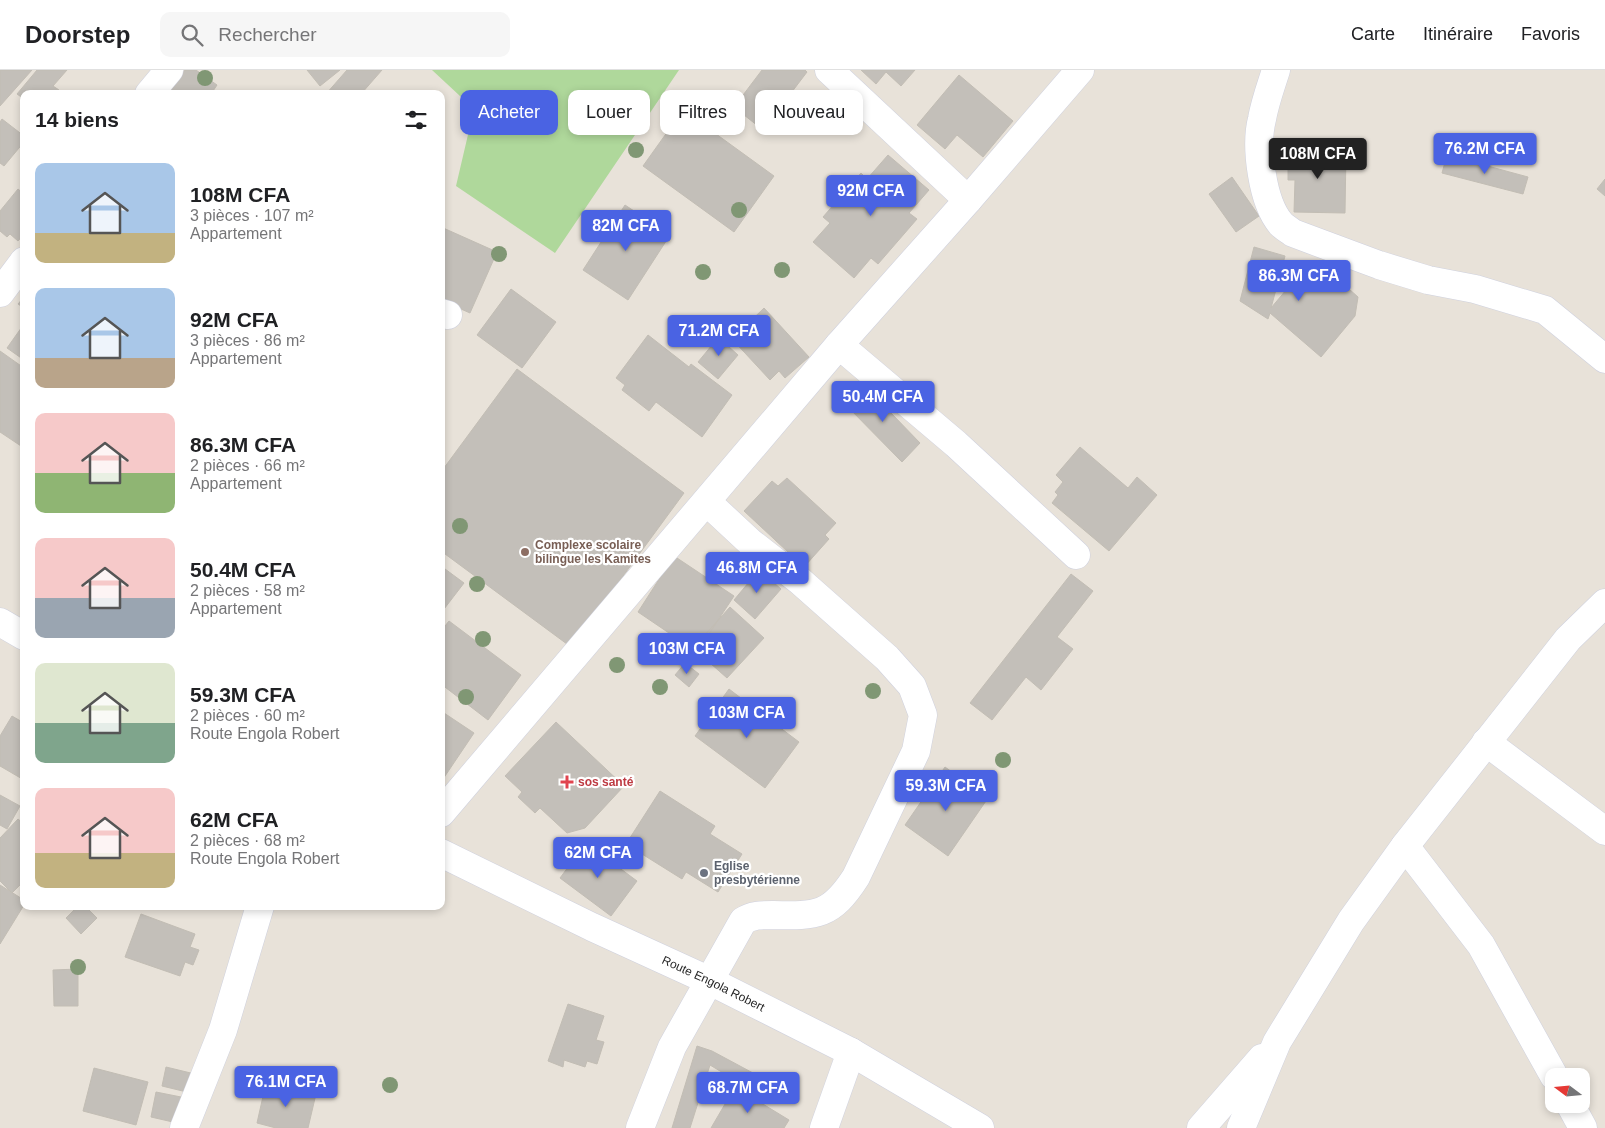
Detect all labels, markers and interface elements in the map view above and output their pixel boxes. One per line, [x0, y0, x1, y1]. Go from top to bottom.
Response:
search box [160, 12, 510, 57]
text: Doorstep [25, 21, 130, 48]
icon: search [178, 21, 206, 49]
text: Rechercher [218, 24, 317, 45]
text: Carte [1351, 24, 1395, 44]
text: Itinéraire [1423, 24, 1493, 44]
text: Favoris [1521, 24, 1580, 44]
chip: Acheter [460, 90, 558, 135]
chip: Louer [568, 90, 650, 135]
chip: Filtres [660, 90, 745, 135]
chip: Nouveau [755, 90, 863, 135]
icon: filters [402, 106, 430, 134]
text: 14 biens [35, 108, 119, 131]
pin: 76.2M CFA [1428, 132, 1542, 175]
pin: 108M CFA [1266, 138, 1370, 180]
text: 76.2M CFA [1445, 140, 1525, 157]
text: 108M CFA [1280, 145, 1356, 162]
pin: 92M CFA [825, 174, 917, 217]
text: 92M CFA [837, 182, 905, 199]
icon: home [75, 183, 135, 243]
text: 108M CFA [190, 183, 290, 206]
text: 3 pièces · 107 m² [190, 207, 314, 224]
pin: 82M CFA [580, 210, 672, 252]
text: 82M CFA [592, 217, 660, 234]
text: Appartement [190, 225, 282, 242]
pin: 86.3M CFA [1242, 260, 1356, 302]
text: 86.3M CFA [1259, 267, 1339, 284]
icon: home [75, 308, 135, 368]
text: 92M CFA [190, 308, 279, 331]
pin: 71.2M CFA [662, 314, 776, 357]
text: 71.2M CFA [679, 322, 759, 339]
text: 3 pièces · 86 m² [190, 332, 305, 349]
text: Appartement [190, 350, 282, 367]
pin: 50.4M CFA [826, 380, 940, 423]
text: 50.4M CFA [843, 388, 923, 405]
icon: home [75, 433, 135, 493]
text: 86.3M CFA [190, 433, 296, 456]
text: 2 pièces · 66 m² [190, 457, 305, 474]
text: Appartement [190, 475, 282, 492]
place label: Complexe scolaire bilingue les Kamites [535, 538, 651, 566]
marker: Complexe scolaire bilingue les Kamites [519, 546, 531, 558]
pin: 46.8M CFA [700, 552, 814, 594]
icon: home [75, 558, 135, 618]
text: 50.4M CFA [190, 558, 296, 581]
text: 46.8M CFA [717, 559, 797, 576]
text: 2 pièces · 58 m² [190, 582, 305, 599]
text: Appartement [190, 600, 282, 617]
pin: 103M CFA [635, 632, 739, 675]
text: 103M CFA [649, 640, 725, 657]
icon: home [75, 683, 135, 743]
text: 59.3M CFA [190, 683, 296, 706]
pin: 103M CFA [695, 696, 799, 739]
text: 103M CFA [709, 704, 785, 721]
text: 2 pièces · 60 m² [190, 707, 305, 724]
text: Route Engola Robert [190, 725, 339, 742]
pin: 59.3M CFA [889, 770, 1003, 812]
marker: sos santé [560, 775, 574, 789]
place label: sos santé [578, 775, 634, 789]
text: 59.3M CFA [906, 777, 986, 794]
icon: home [75, 808, 135, 868]
text: 62M CFA [190, 808, 279, 831]
text: 2 pièces · 68 m² [190, 832, 305, 849]
pin: 62M CFA [552, 836, 644, 879]
text: 62M CFA [564, 844, 632, 861]
text: Route Engola Robert [190, 850, 339, 867]
place label: Eglise presbytérienne [714, 859, 800, 887]
marker: Eglise presbytérienne [698, 867, 710, 879]
street label: Route Engola Robert [660, 953, 768, 1015]
pin: 76.1M CFA [229, 1066, 343, 1108]
north arrow [1545, 1068, 1590, 1112]
map controls [1545, 1068, 1590, 1113]
pin: 68.7M CFA [691, 1072, 805, 1114]
text: 76.1M CFA [246, 1073, 326, 1090]
text: 68.7M CFA [708, 1079, 788, 1096]

